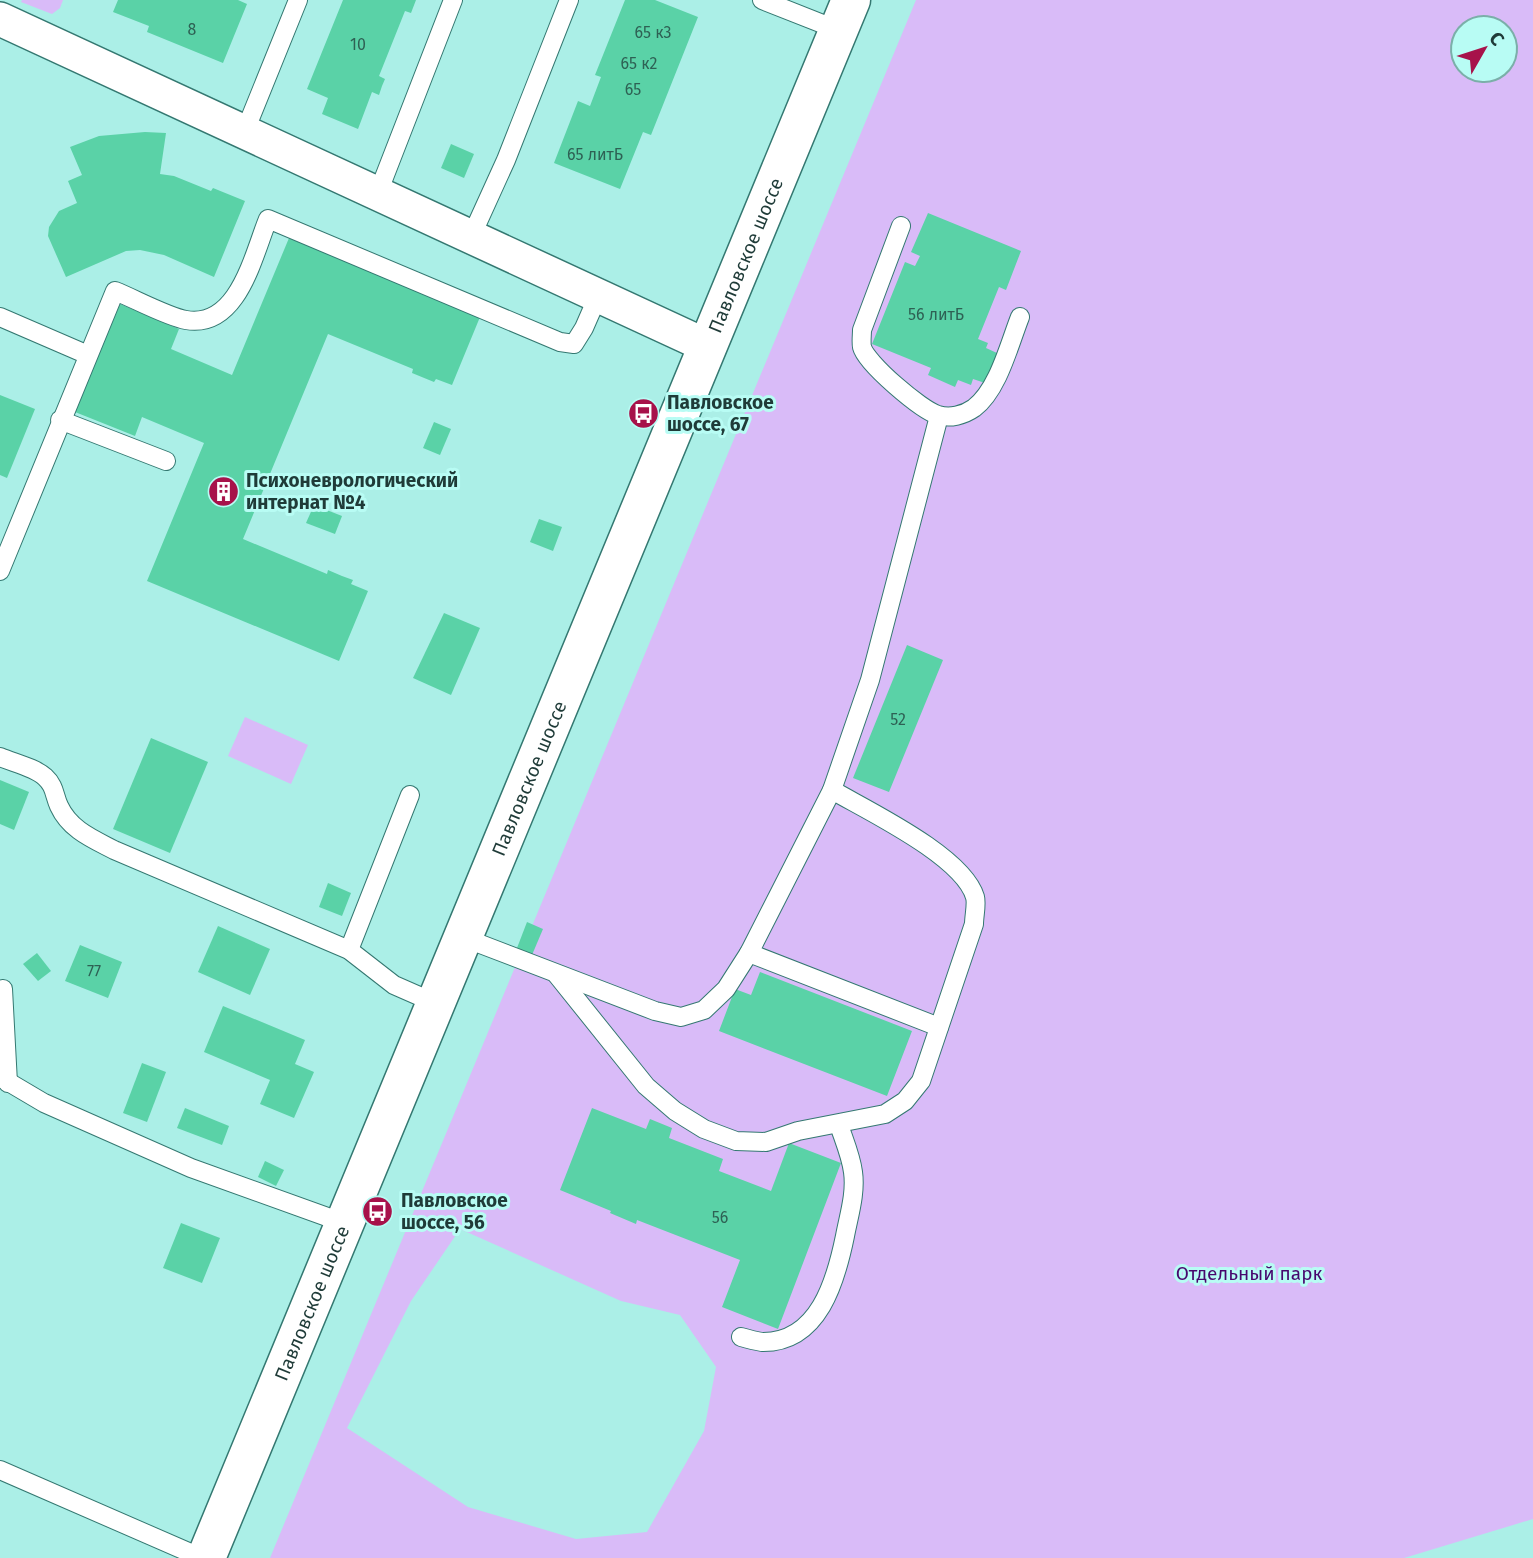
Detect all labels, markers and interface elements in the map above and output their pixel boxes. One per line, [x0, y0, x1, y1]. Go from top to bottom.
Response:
north arrow [1449, 14, 1519, 84]
house number: 8 [188, 20, 197, 39]
house number: 65 к3 [635, 23, 672, 42]
text: С [1484, 27, 1509, 50]
house number: 10 [350, 35, 366, 54]
house number: 65 к2 [621, 54, 658, 73]
house number: 65 [625, 80, 641, 99]
house number: 65 литБ [567, 145, 623, 164]
street label: Павловское шоссе [703, 174, 788, 336]
house number: 56 литБ [908, 305, 964, 324]
place label: Павловское шоссе, 67 [667, 391, 774, 436]
bus stop icon: Павловское шоссе, 67 [627, 396, 661, 430]
place label: Психоневрологический интернат №4 [246, 469, 458, 514]
building icon: Психоневрологический интернат №4 [206, 474, 240, 508]
street label: Павловское шоссе [487, 697, 572, 859]
house number: 52 [890, 710, 906, 729]
house number: 77 [87, 962, 101, 981]
place label: Павловское шоссе, 56 [401, 1189, 508, 1234]
bus stop icon: Павловское шоссе, 56 [361, 1194, 395, 1228]
house number: 56 [712, 1208, 728, 1227]
street label: Павловское шоссе [270, 1222, 354, 1384]
park label: Отдельный парк [1176, 1262, 1322, 1285]

